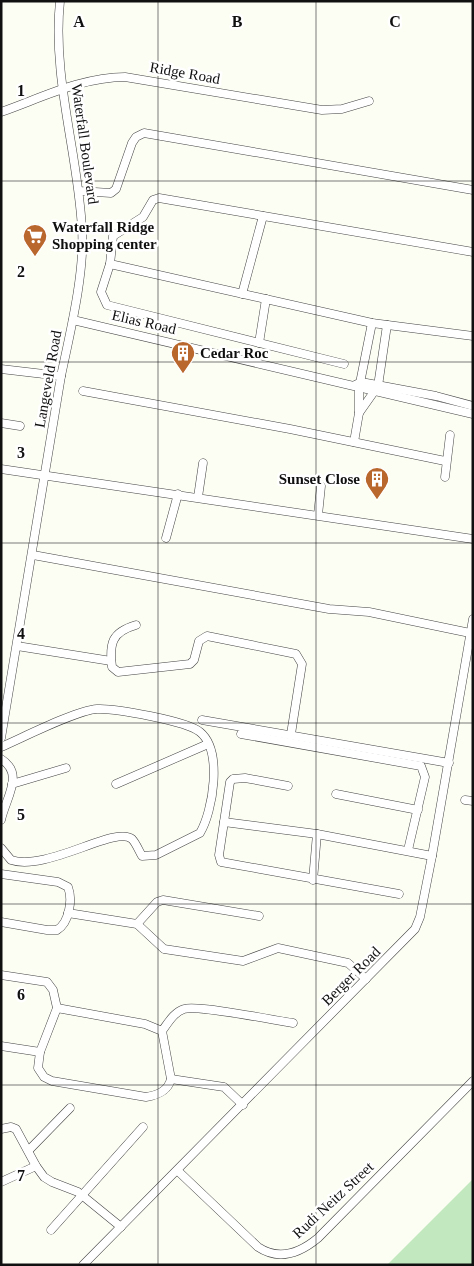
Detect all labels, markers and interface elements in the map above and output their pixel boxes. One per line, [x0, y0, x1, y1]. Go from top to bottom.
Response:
text: A [73, 13, 85, 30]
text: B [232, 13, 243, 30]
text: C [389, 13, 401, 30]
street label: Ridge Road [149, 59, 222, 87]
text: 1 [17, 82, 25, 99]
street label: Waterfall Boulevard [69, 83, 101, 206]
place label: Waterfall Ridge Shopping center [52, 219, 157, 252]
supermarket icon: Waterfall Ridge Shopping center [22, 223, 48, 257]
text: 2 [17, 263, 25, 280]
street label: Elias Road [110, 307, 178, 337]
street label: Langeveld Road [32, 329, 65, 429]
building icon: Cedar Roc [170, 340, 196, 374]
place label: Cedar Roc [200, 345, 269, 361]
text: 3 [17, 444, 25, 461]
building icon: Sunset Close [364, 466, 390, 500]
place label: Sunset Close [279, 471, 360, 487]
text: 4 [17, 625, 25, 642]
text: 5 [17, 806, 25, 823]
street label: Berger Road [318, 943, 384, 1009]
text: 6 [17, 986, 25, 1003]
street label: Rudi Neitz Street [289, 1158, 377, 1241]
text: 7 [17, 1167, 25, 1184]

